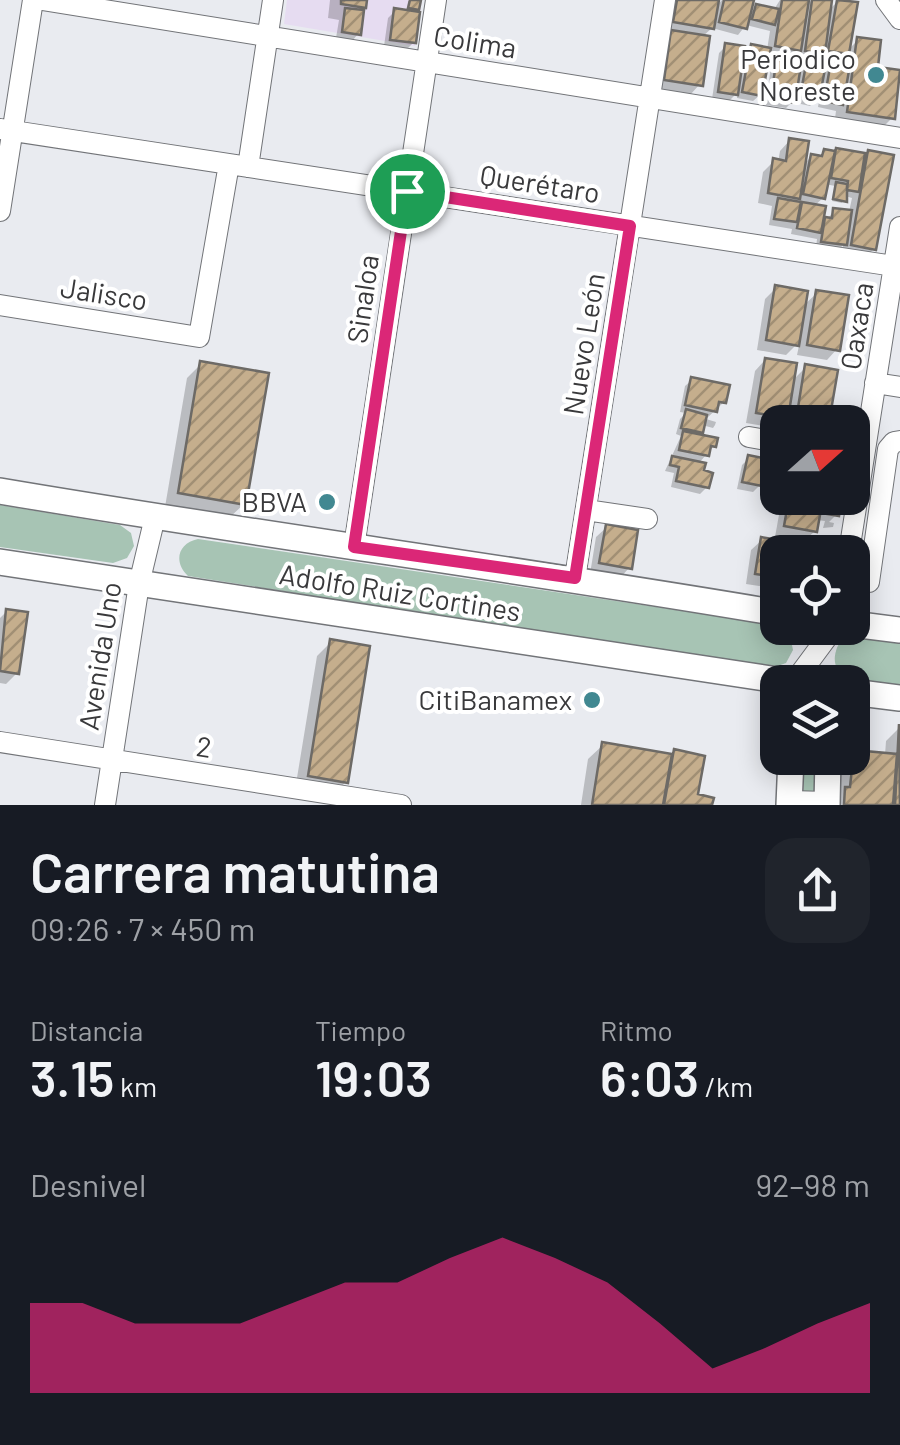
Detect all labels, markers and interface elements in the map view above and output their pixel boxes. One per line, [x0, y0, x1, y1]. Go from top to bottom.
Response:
street label: Colima [431, 18, 519, 64]
place label: Periodico Noreste [740, 41, 856, 107]
marker: Periodico Noreste [865, 64, 887, 86]
pin [365, 149, 450, 234]
street label: Querétaro [478, 157, 602, 209]
icon: arrive [380, 164, 435, 219]
street label: Sinaloa [339, 252, 385, 345]
street label: Jalisco [58, 269, 150, 317]
street label: Nuevo León [555, 271, 611, 417]
street label: Oaxaca [832, 280, 880, 372]
north arrow [760, 405, 870, 515]
map controls [760, 405, 870, 775]
place label: BBVA [242, 484, 307, 518]
marker: BBVA [316, 491, 338, 513]
button: locate [760, 535, 870, 645]
street label: Adolfo Ruiz Cortines [277, 556, 523, 628]
street label: Avenida Uno [71, 579, 128, 732]
button: layers [760, 665, 870, 775]
place label: CitiBanamex [419, 682, 572, 716]
marker: CitiBanamex [581, 689, 603, 711]
street label: 2 [194, 728, 214, 764]
text: Carrera matutina [30, 838, 440, 904]
button: share [765, 838, 870, 943]
text: 09:26 · 7 × 450 m [30, 909, 255, 947]
text: Distancia [30, 1013, 143, 1047]
text: Tiempo [315, 1013, 406, 1047]
text: Ritmo [600, 1013, 673, 1047]
text: 3.15 [30, 1047, 114, 1107]
text: 19:03 [315, 1047, 432, 1107]
text: 6:03 [600, 1047, 699, 1107]
text: km [114, 1069, 157, 1103]
text: /km [699, 1069, 753, 1103]
text: Desnivel [30, 1165, 146, 1203]
text: 92–98 m [756, 1165, 870, 1203]

